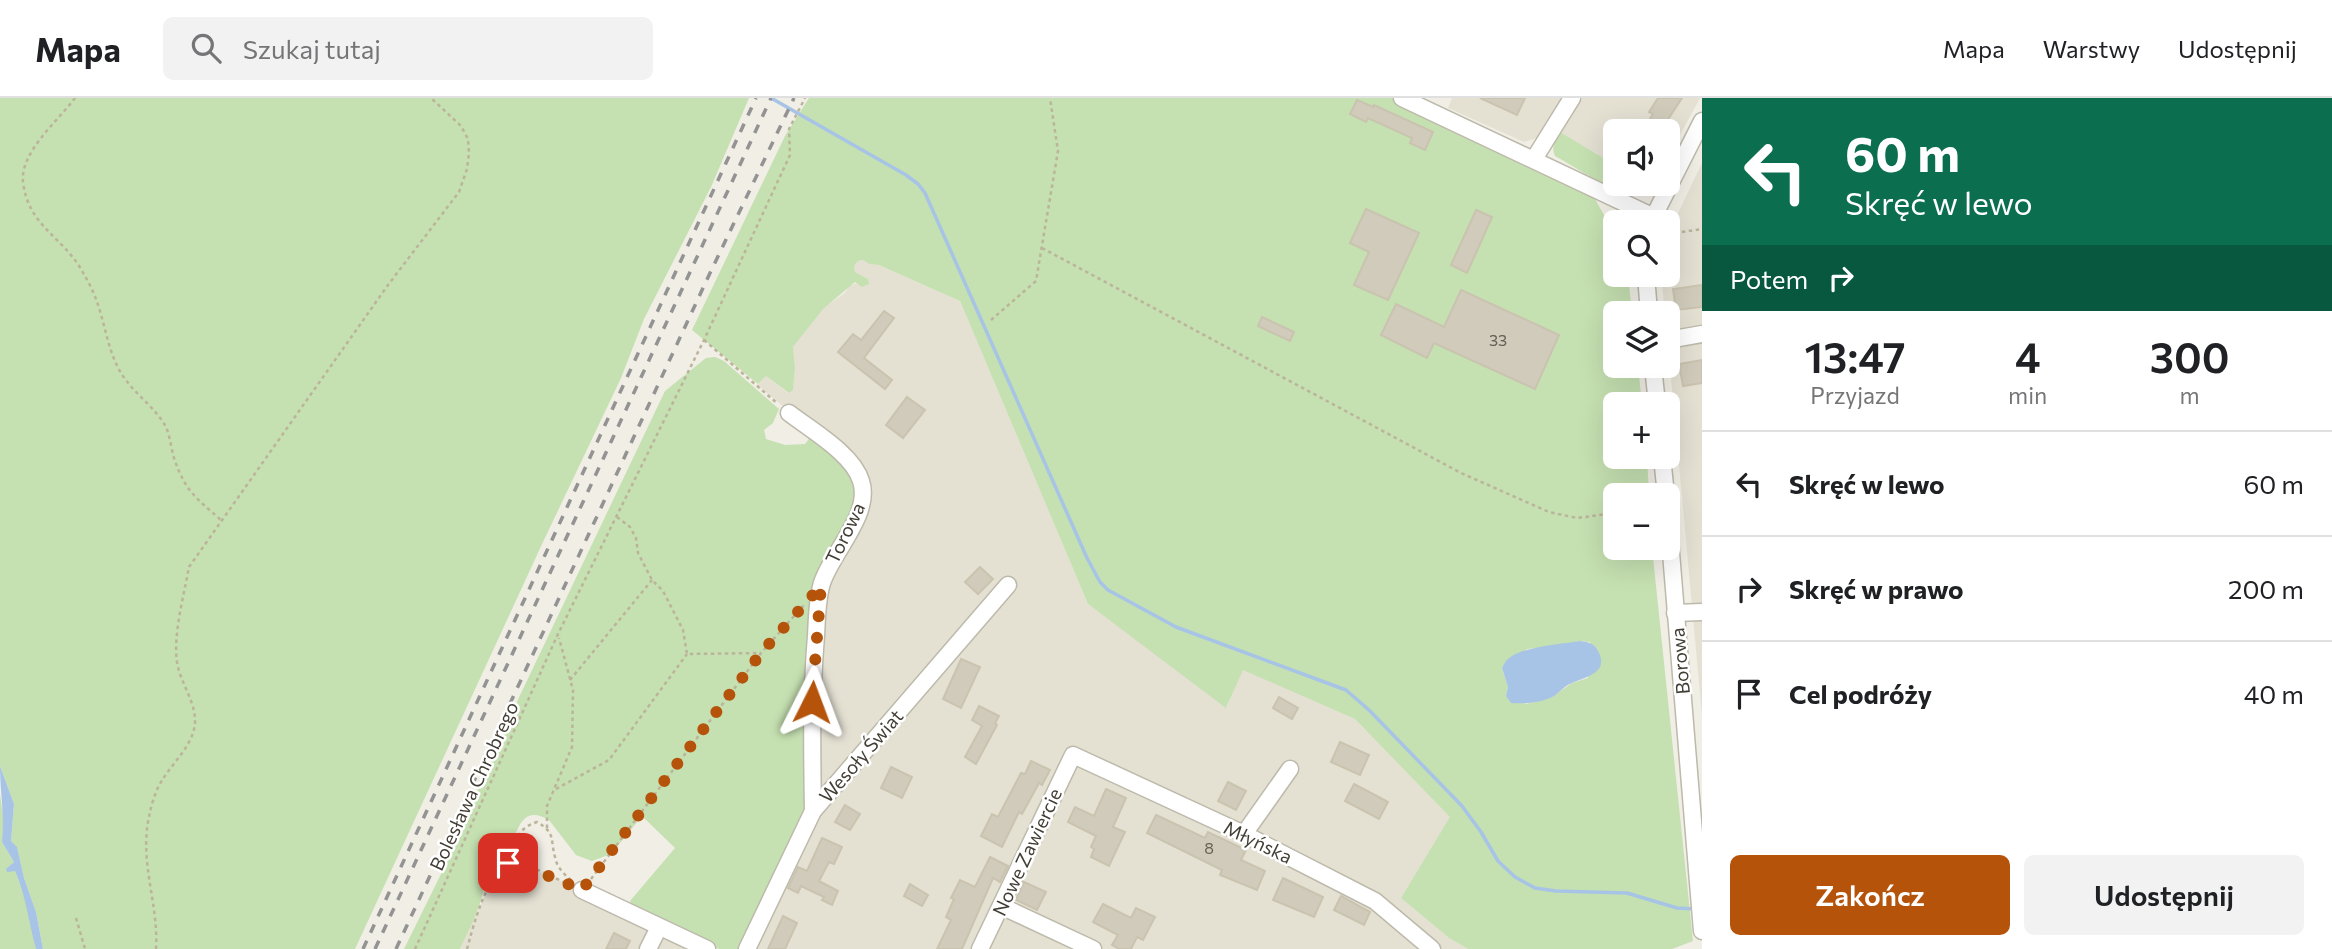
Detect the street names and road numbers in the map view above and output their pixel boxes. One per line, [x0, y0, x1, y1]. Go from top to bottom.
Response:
street label: Torowa [820, 498, 869, 567]
street label: Borowa [1665, 627, 1694, 695]
street label: Bolesława Chrobrego [424, 698, 523, 874]
street label: Wesoły Świat [813, 704, 907, 807]
street label: Nowe Zawiercie [987, 784, 1066, 919]
street label: Młyńska [1220, 815, 1296, 868]

